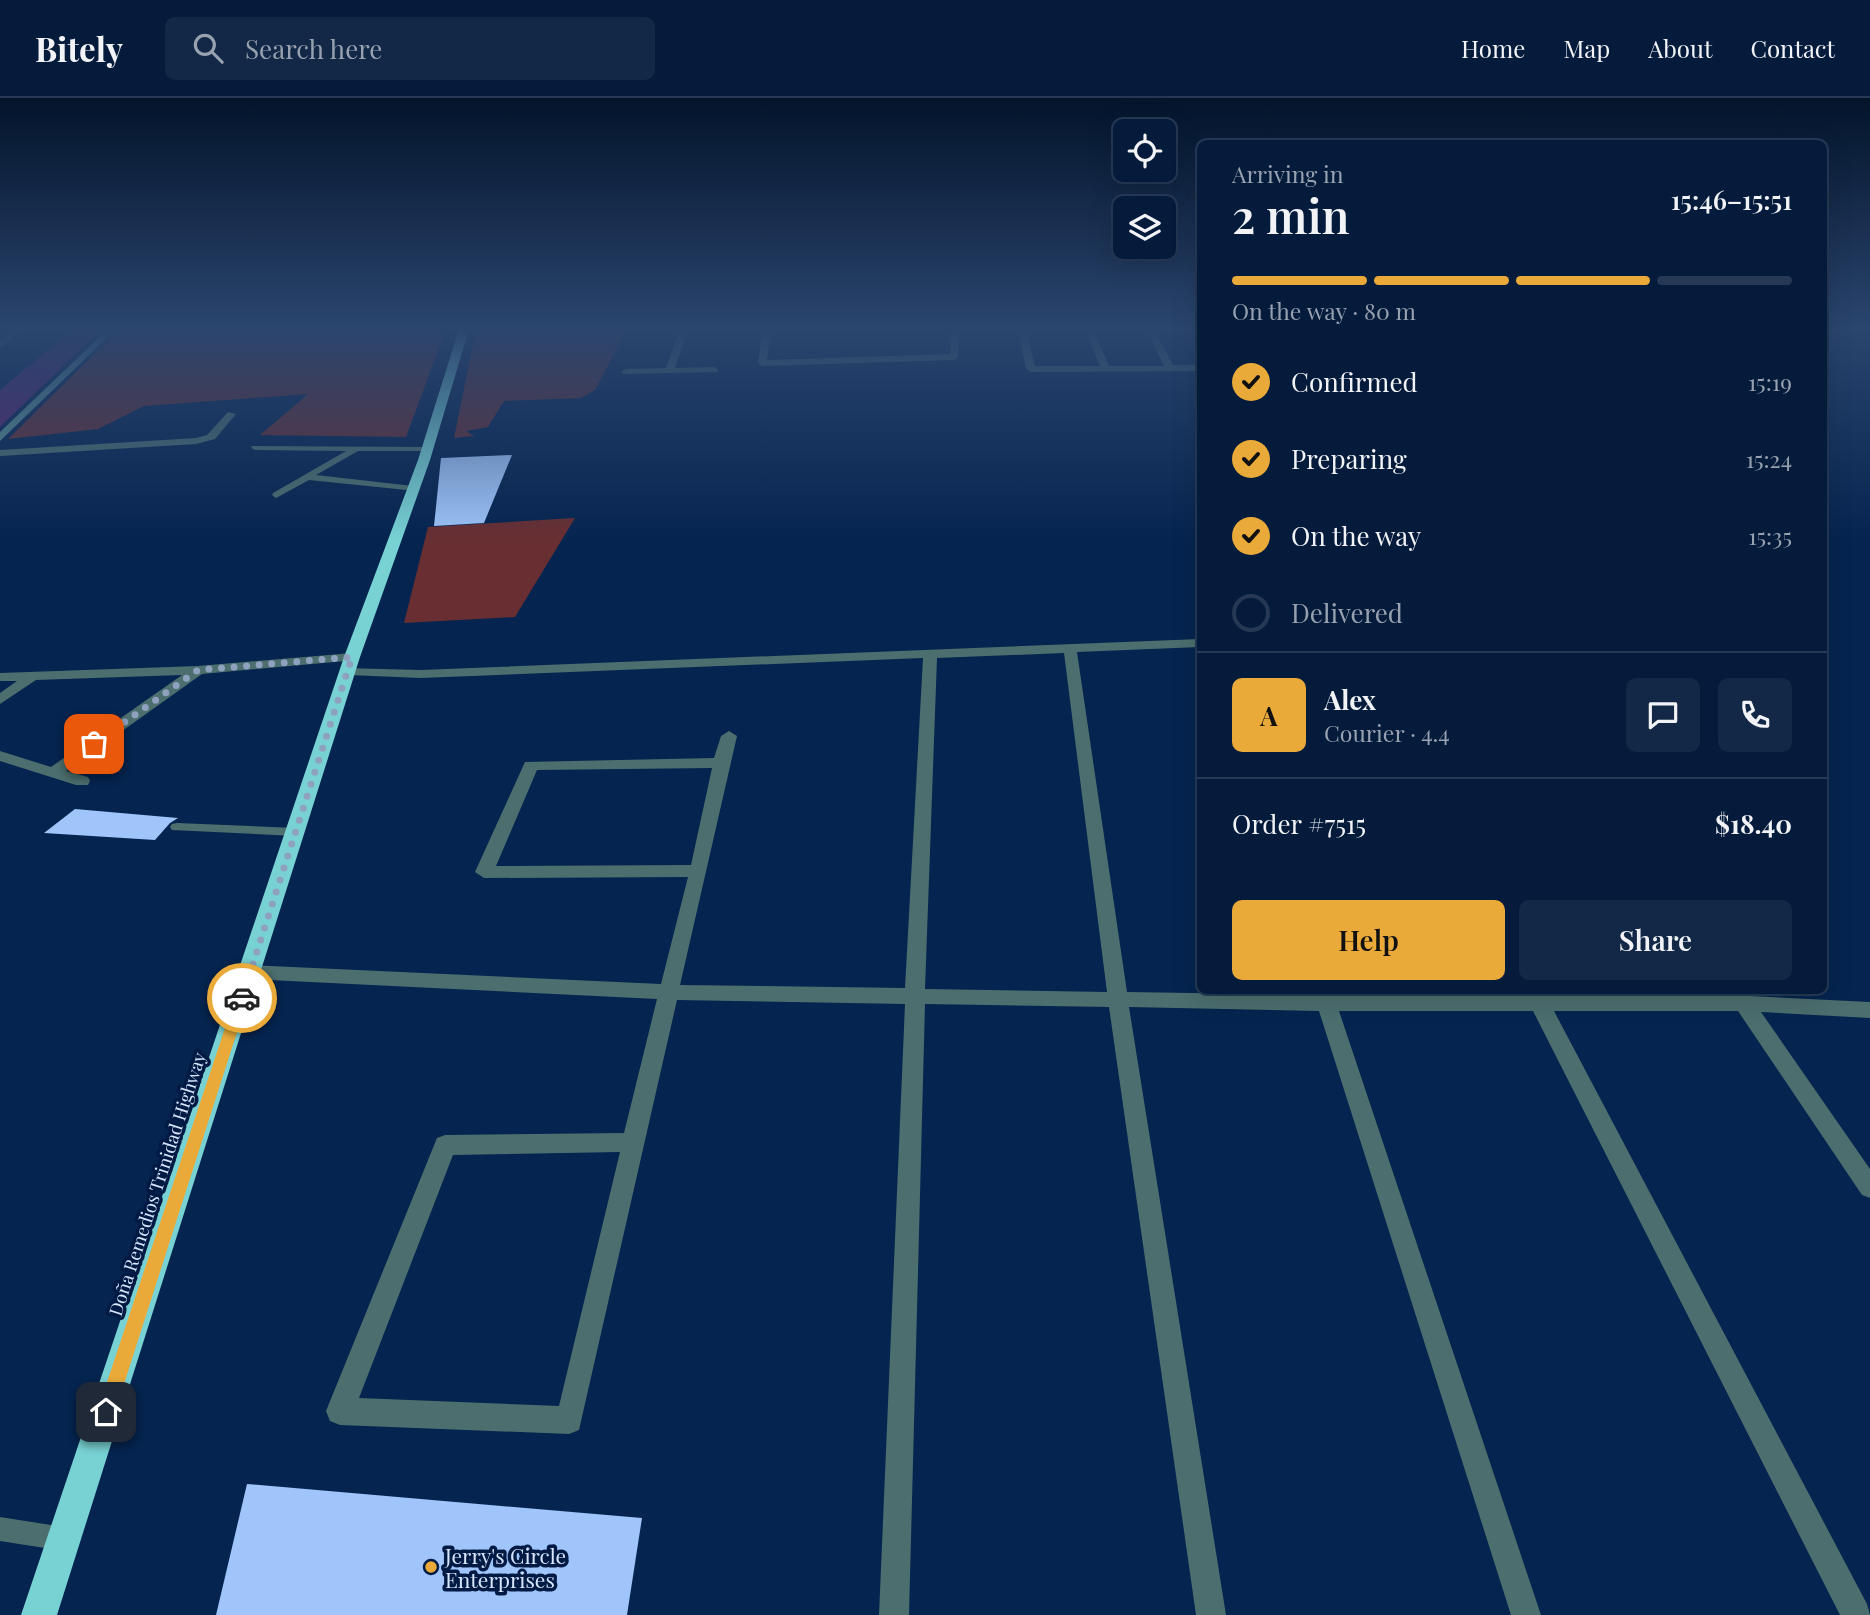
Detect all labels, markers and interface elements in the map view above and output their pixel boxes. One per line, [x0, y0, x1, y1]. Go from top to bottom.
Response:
search box [165, 17, 655, 80]
text: Bitely [35, 26, 123, 70]
icon: search [189, 29, 227, 67]
text: Search here [245, 31, 383, 66]
text: Home [1461, 32, 1525, 64]
text: Map [1563, 32, 1610, 64]
text: About [1648, 32, 1712, 64]
text: Contact [1750, 32, 1835, 64]
map controls [1113, 119, 1176, 259]
button: locate [1113, 119, 1176, 182]
text: Arriving in [1232, 158, 1344, 189]
text: 15:46–15:51 [1671, 182, 1792, 217]
text: 2 min [1232, 184, 1350, 246]
button: layers [1113, 196, 1176, 259]
text: On the way · 80 m [1232, 295, 1416, 326]
icon: check [1232, 363, 1270, 401]
text: Confirmed [1291, 364, 1418, 399]
text: 15:19 [1748, 366, 1792, 397]
icon: check [1232, 440, 1270, 478]
text: Preparing [1291, 441, 1407, 476]
text: 15:24 [1746, 443, 1792, 474]
icon: check [1232, 517, 1270, 555]
text: On the way [1291, 518, 1421, 553]
text: 15:35 [1748, 520, 1792, 551]
text: Delivered [1291, 595, 1403, 630]
button: chat [1626, 678, 1700, 752]
button: phone [1718, 678, 1792, 752]
text: Alex [1324, 682, 1376, 717]
text: A [1260, 698, 1278, 733]
pin [64, 714, 124, 774]
text: Courier · 4.4 [1324, 717, 1450, 748]
icon: bag [75, 725, 113, 763]
text: Order #7515 [1232, 806, 1366, 841]
text: $18.40 [1715, 806, 1792, 841]
button: Help [1232, 900, 1505, 980]
button: Share [1519, 900, 1792, 980]
courier [207, 963, 277, 1033]
icon: car [223, 979, 261, 1017]
street label: Doña Remedios Trinidad Highway [103, 1049, 211, 1319]
pin [76, 1382, 136, 1442]
icon: home [87, 1393, 125, 1431]
place label: Jerry's Circle Enterprises [444, 1541, 566, 1593]
marker: Jerry's Circle Enterprises [423, 1559, 439, 1575]

